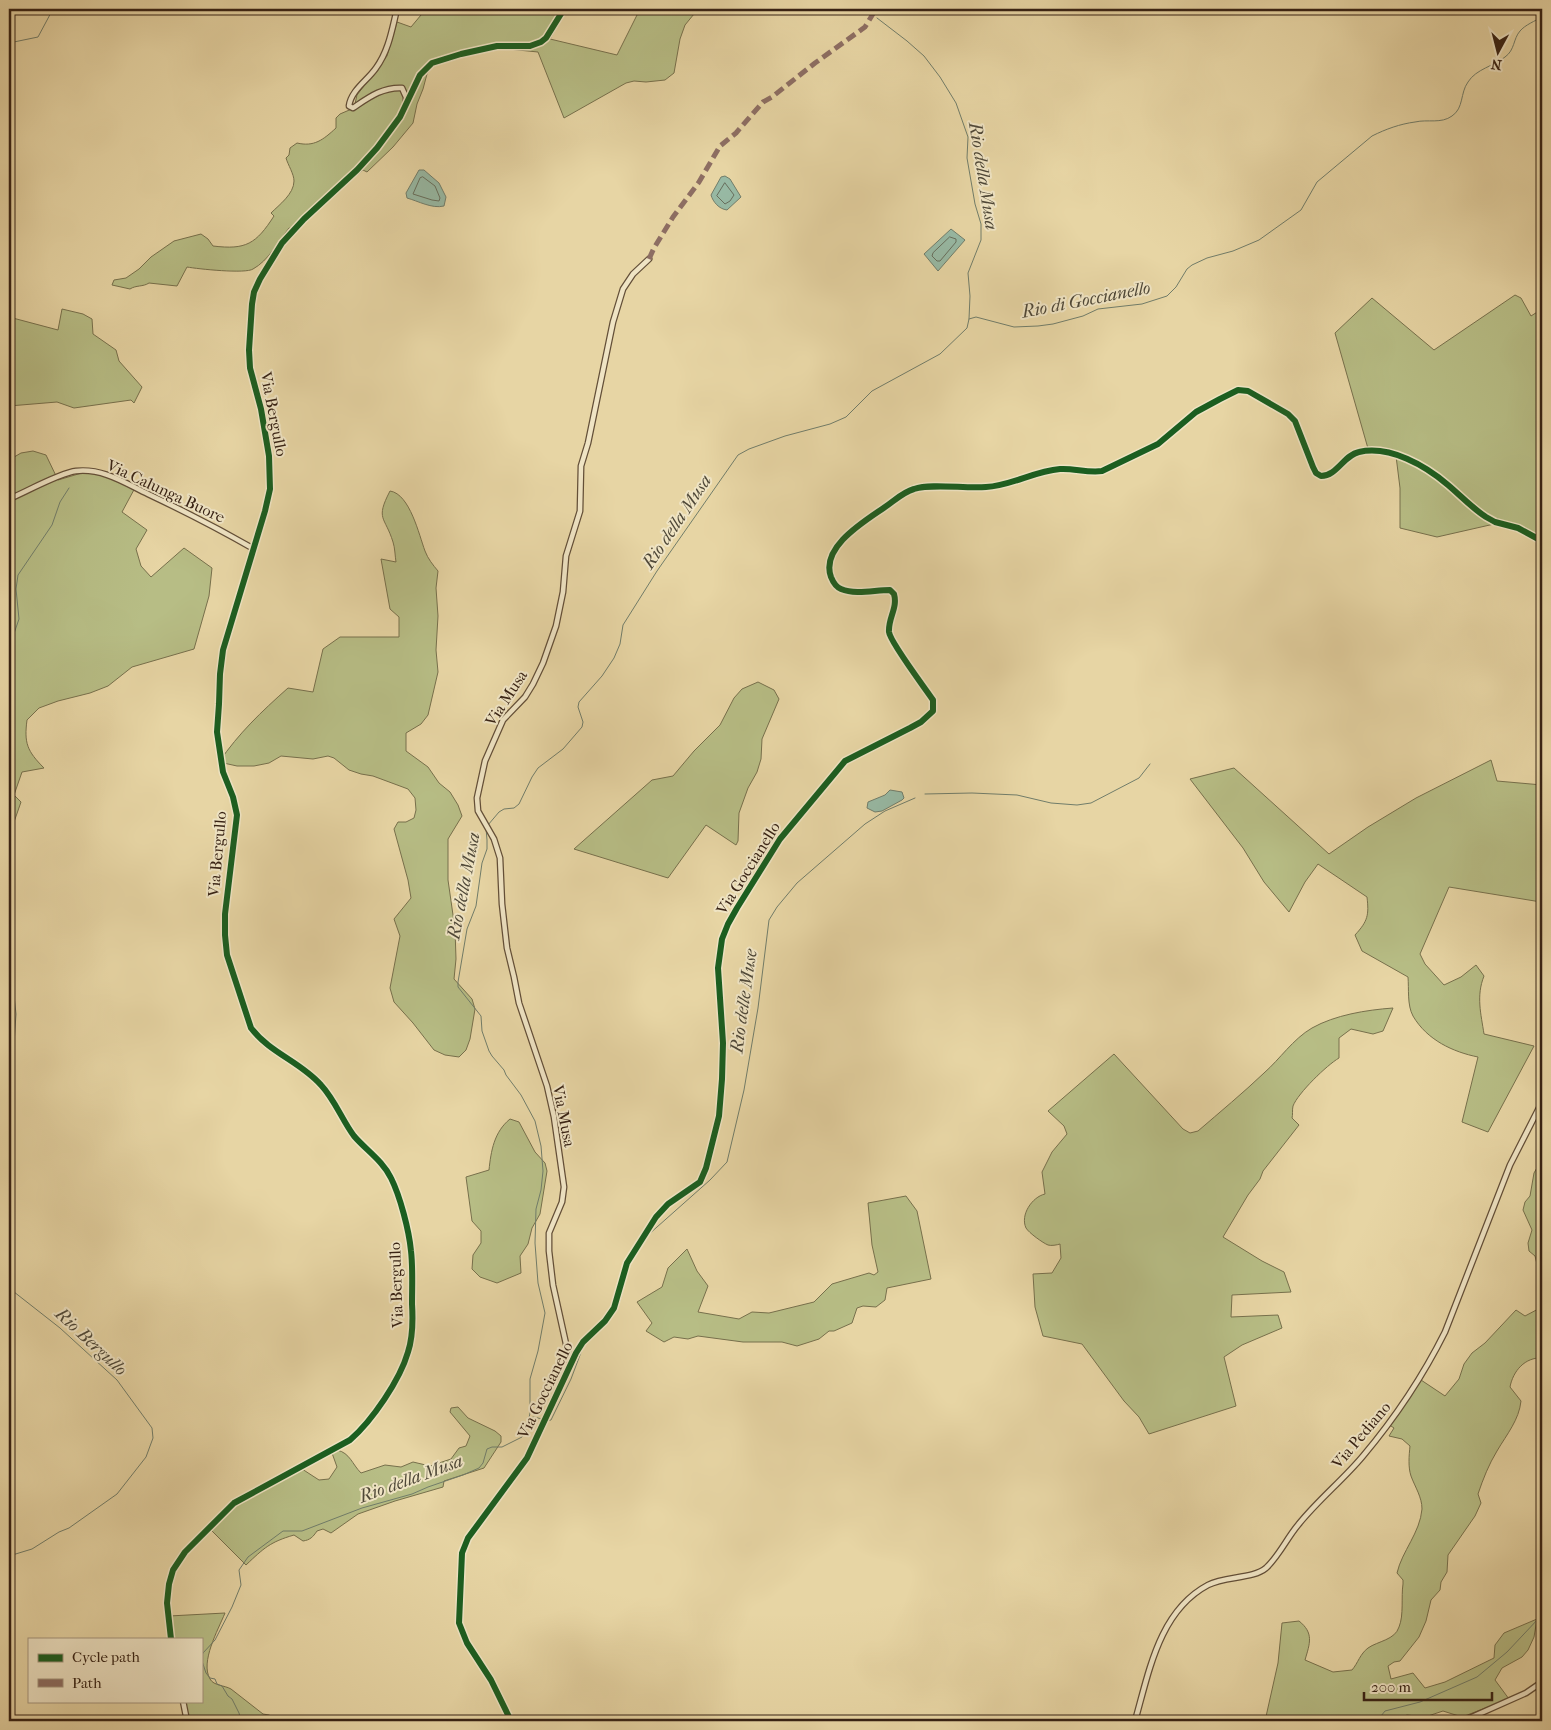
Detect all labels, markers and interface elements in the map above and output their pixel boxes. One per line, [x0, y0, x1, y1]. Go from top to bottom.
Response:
north arrow [1474, 28, 1524, 78]
text: N [1490, 55, 1503, 73]
water label: Rio della Musa [964, 120, 1002, 231]
water label: Rio di Goccianello [1019, 277, 1152, 323]
street label: Via Bergullo [256, 369, 292, 458]
street label: Via Calunga Buore [103, 455, 228, 527]
water label: Rio della Musa [637, 471, 716, 574]
street label: Via Musa [480, 666, 531, 730]
street label: Via Bergullo [204, 810, 230, 899]
street label: Via Goccianello [711, 818, 784, 919]
water label: Rio della Musa [443, 831, 485, 942]
water label: Rio delle Muse [726, 947, 762, 1055]
street label: Via Musa [548, 1082, 579, 1149]
street label: Via Bergullo [385, 1242, 407, 1329]
water label: Rio Bergullo [50, 1303, 131, 1380]
street label: Via Goccianello [513, 1338, 577, 1442]
street label: Via Pediano [1327, 1398, 1394, 1473]
water label: Rio della Musa [355, 1451, 466, 1508]
legend [28, 1638, 202, 1702]
text: Cycle path [72, 1648, 140, 1666]
scale bar [1364, 1670, 1491, 1702]
text: Path [72, 1674, 102, 1692]
text: 200 m [1371, 1678, 1411, 1696]

